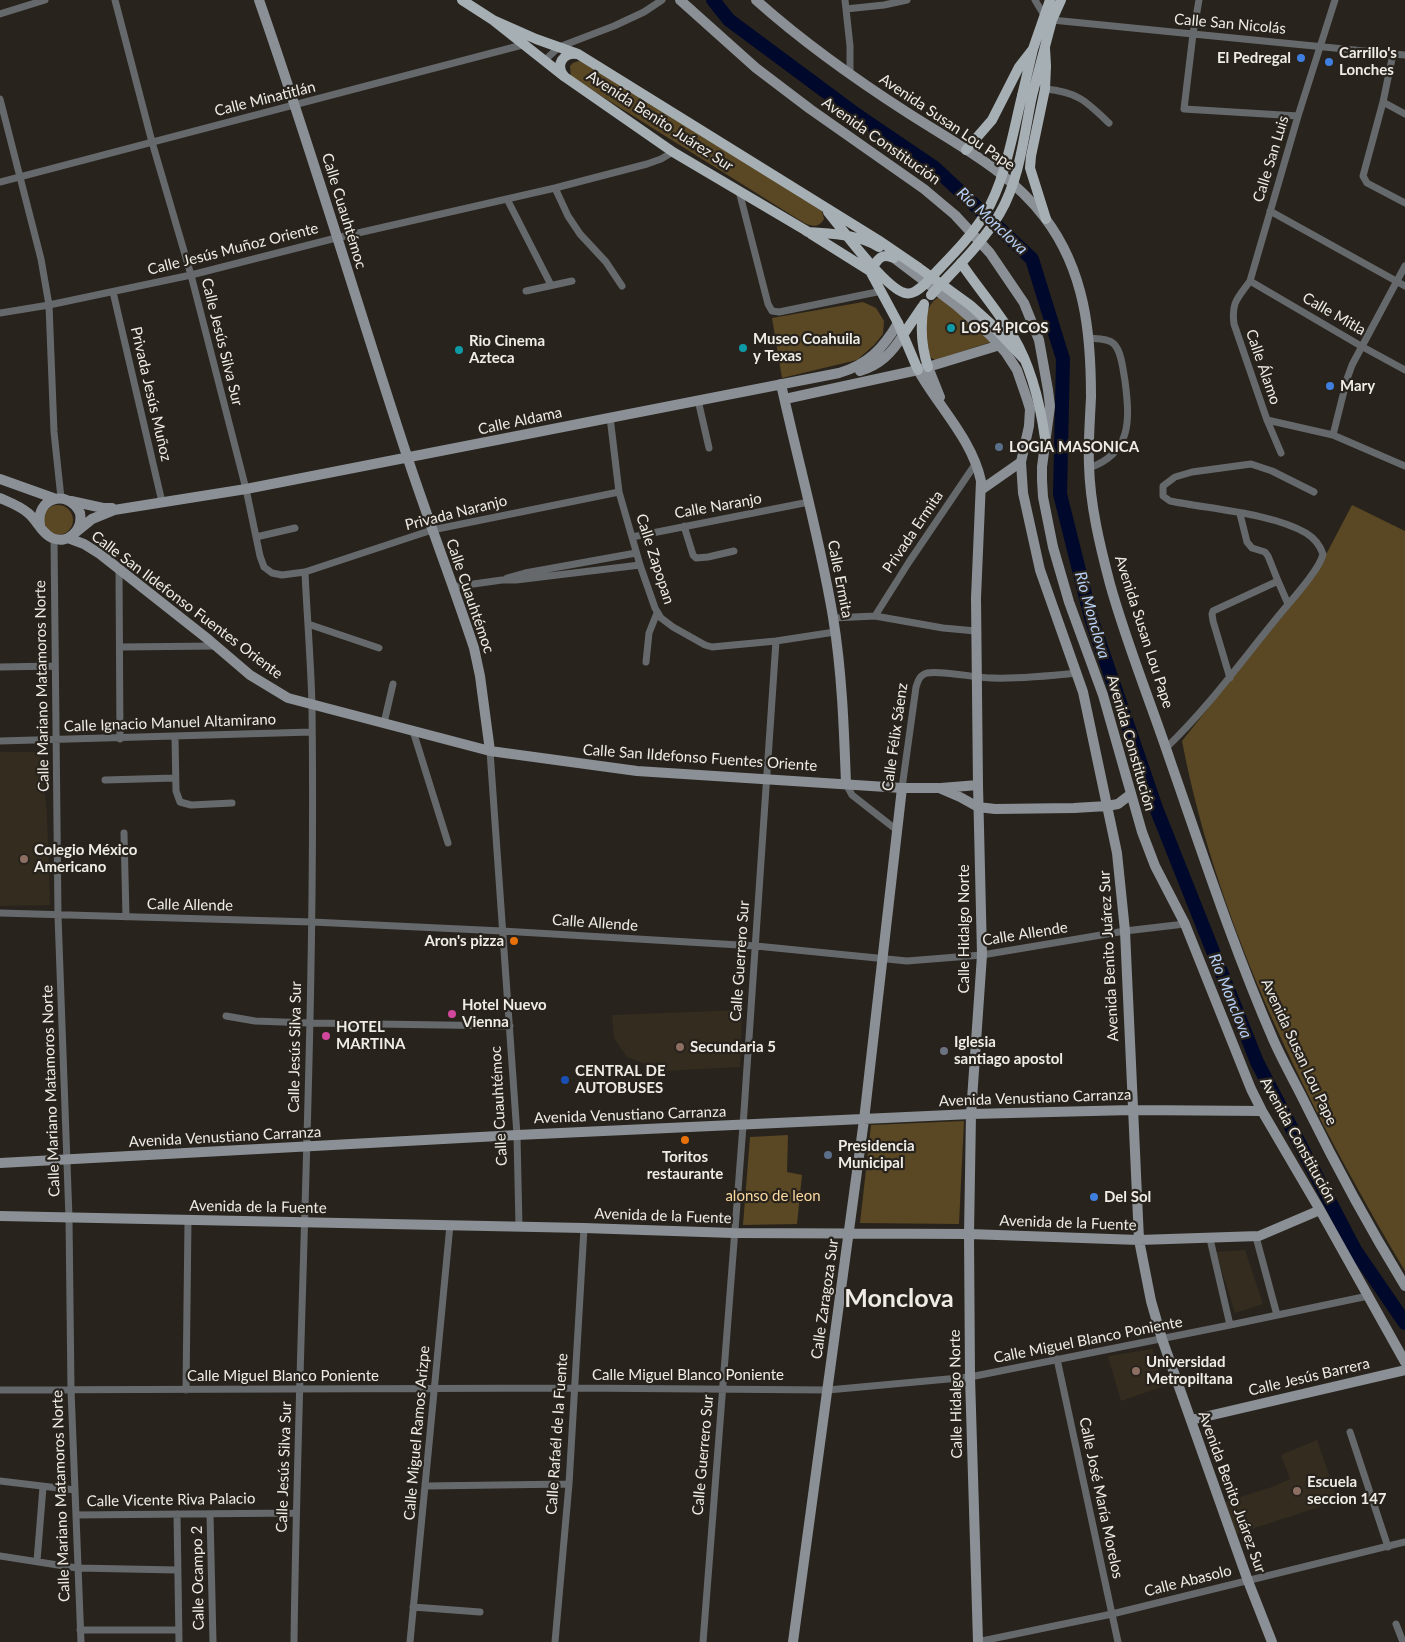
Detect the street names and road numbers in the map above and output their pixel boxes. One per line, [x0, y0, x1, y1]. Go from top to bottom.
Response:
street label: Calle San Nicolás [1173, 10, 1287, 38]
street label: Avenida Benito Juárez Sur [583, 67, 737, 175]
street label: Avenida Susan Lou Pape [876, 70, 1018, 174]
street label: Calle Minatitlán [213, 78, 317, 120]
street label: Avenida Constitución [818, 93, 944, 189]
street label: Calle San Luis [1249, 113, 1293, 205]
street label: Calle Cuauhtémoc [318, 151, 370, 271]
street label: Calle Jesús Muñoz Oriente [146, 219, 320, 279]
street label: Calle Jesús Silva Sur [197, 276, 247, 408]
street label: Calle Mitla [1299, 289, 1369, 339]
street label: Privada Jesús Muñoz [127, 325, 175, 463]
street label: Calle Álamo [1242, 327, 1284, 407]
street label: Calle Aldama [476, 403, 564, 439]
street label: Privada Ermita [879, 487, 947, 577]
street label: Calle Naranjo [673, 489, 763, 523]
street label: Privada Naranjo [403, 492, 509, 534]
street label: Calle Zapopan [632, 512, 678, 606]
street label: Calle San Ildefonso Fuentes Oriente [88, 527, 286, 683]
street label: Calle Cuauhtémoc [442, 536, 498, 656]
street label: Calle Ermita [824, 539, 856, 619]
street label: Avenida Susan Lou Pape [1111, 553, 1177, 711]
street label: Calle Mariano Matamoros Norte [31, 580, 53, 792]
street label: Avenida Constitución [1103, 673, 1159, 813]
street label: Calle Félix Sáenz [878, 682, 912, 792]
street label: Calle Ignacio Manuel Altamirano [64, 710, 276, 736]
street label: Calle San Ildefonso Fuentes Oriente [582, 741, 818, 775]
street label: Calle Hidalgo Norte [955, 864, 973, 994]
street label: Avenida Benito Juárez Sur [1096, 870, 1122, 1042]
street label: Calle Allende [147, 895, 233, 915]
street label: Calle Guerrero Sur [727, 900, 753, 1022]
street label: Calle Allende [551, 911, 639, 935]
street label: Calle Allende [981, 918, 1069, 950]
street label: Avenida Susan Lou Pape [1257, 976, 1341, 1128]
street label: Calle Jesús Silva Sur [285, 981, 305, 1113]
street label: Calle Mariano Matamoros Norte [38, 985, 64, 1197]
street label: Calle Cuauhtémoc [487, 1046, 511, 1166]
street label: Avenida Constitución [1256, 1074, 1340, 1206]
street label: Avenida Venustiano Carranza [938, 1086, 1132, 1110]
street label: Avenida Venustiano Carranza [533, 1103, 727, 1127]
street label: Avenida Venustiano Carranza [128, 1123, 322, 1151]
street label: Avenida de la Fuente [189, 1197, 327, 1217]
street label: Avenida de la Fuente [594, 1205, 732, 1227]
street label: Avenida de la Fuente [999, 1212, 1137, 1234]
street label: Calle Zaragoza Sur [808, 1238, 842, 1360]
street label: Calle Miguel Blanco Poniente [992, 1313, 1184, 1367]
street label: Calle Hidalgo Norte [946, 1329, 966, 1459]
street label: Calle Miguel Ramos Arizpe [400, 1345, 434, 1521]
street label: Calle Rafaél de la Fuente [542, 1353, 572, 1515]
street label: Calle Jesús Barrera [1247, 1354, 1371, 1400]
street label: Calle Miguel Blanco Poniente [592, 1366, 784, 1384]
street label: Calle Miguel Blanco Poniente [187, 1367, 379, 1385]
street label: Calle Mariano Matamoros Norte [48, 1390, 74, 1602]
street label: Calle Guerrero Sur [689, 1394, 717, 1516]
street label: Calle Jesús Silva Sur [273, 1401, 295, 1533]
street label: Avenida Benito Juárez Sur [1194, 1408, 1270, 1576]
street label: Calle José María Morelos [1075, 1416, 1127, 1580]
street label: Calle Vicente Riva Palacio [87, 1490, 255, 1510]
street label: Calle Ocampo 2 [188, 1526, 208, 1630]
street label: Calle Abasolo [1142, 1561, 1234, 1601]

